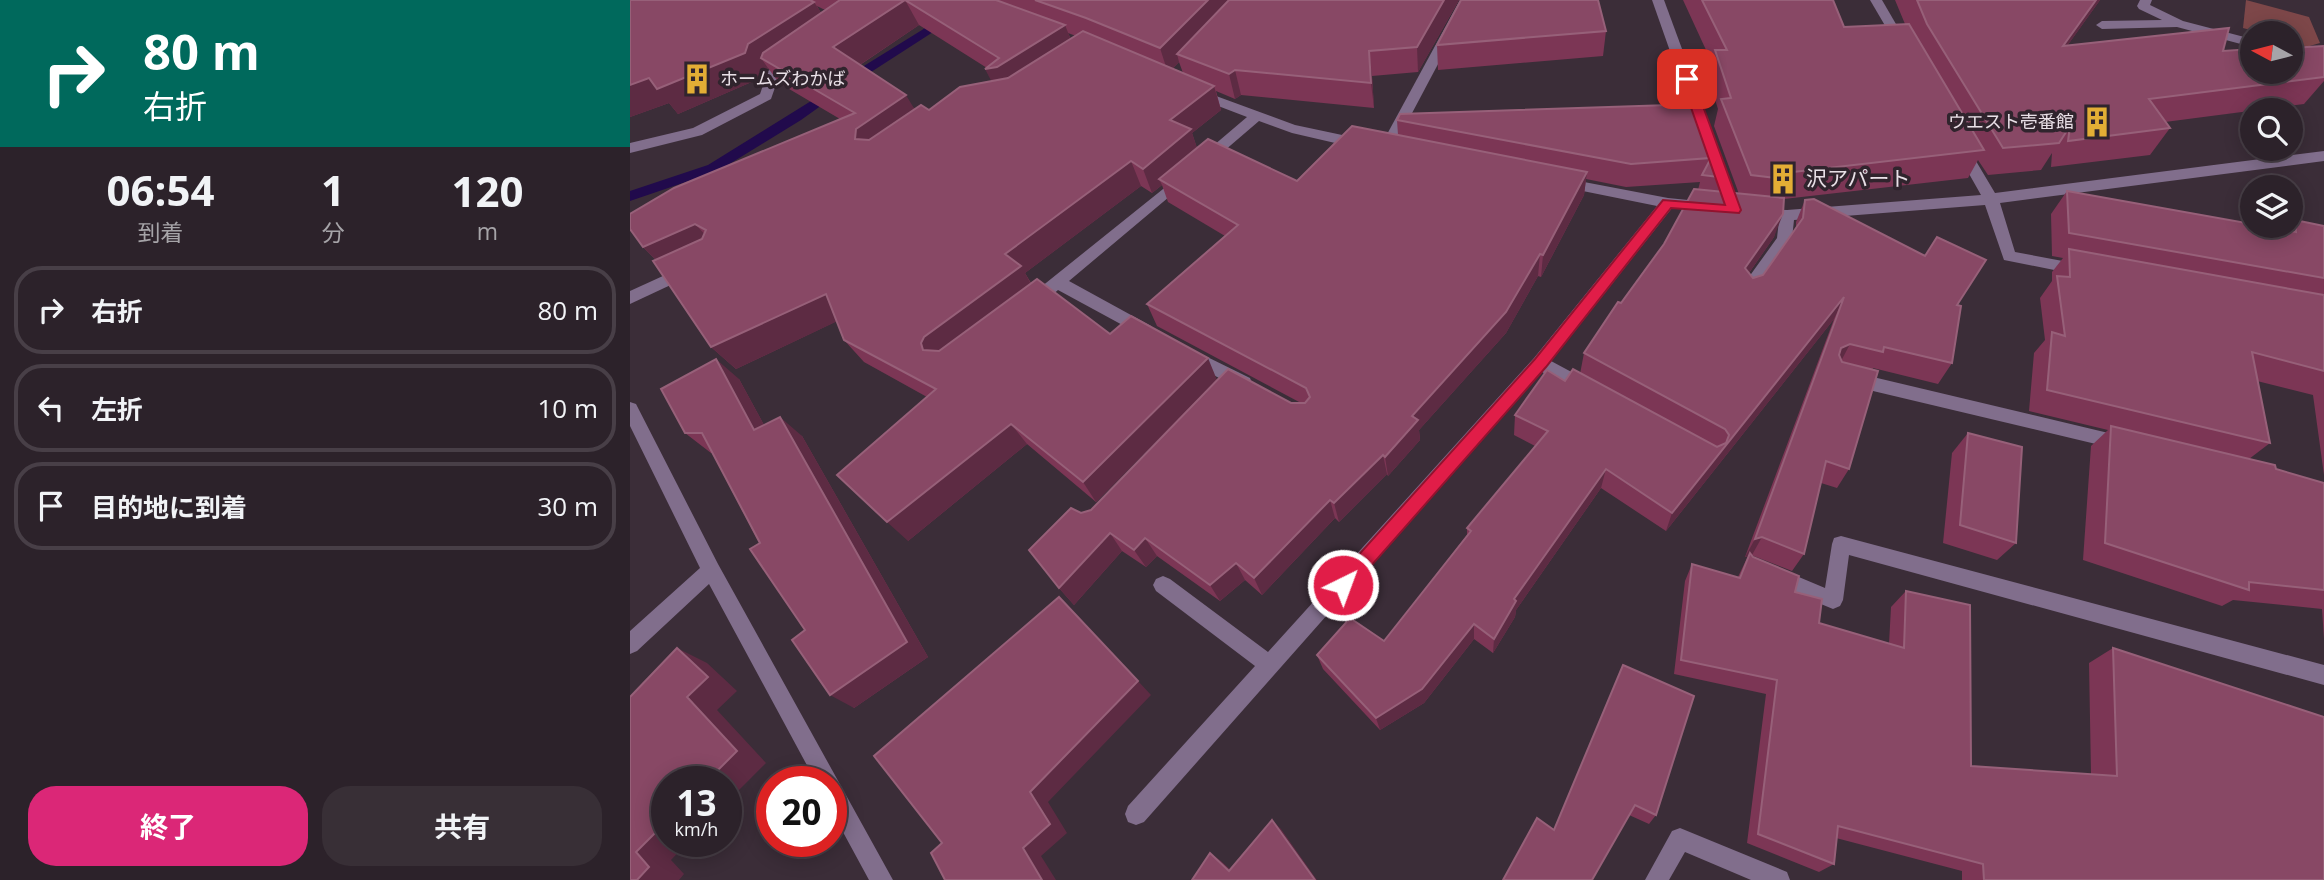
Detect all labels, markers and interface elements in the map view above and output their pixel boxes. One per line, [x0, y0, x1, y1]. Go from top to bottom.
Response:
text: 80 m [143, 18, 260, 84]
north arrow [2240, 21, 2303, 84]
map controls [2240, 21, 2303, 238]
icon: right [28, 28, 119, 119]
pin [1657, 49, 1717, 109]
icon: arrive [1668, 60, 1706, 98]
building icon: ホームズわかば [680, 62, 714, 96]
place label: ホームズわかば [720, 66, 845, 90]
text: 右折 [143, 84, 207, 127]
button: search [2240, 98, 2303, 161]
building icon: ウエスト壱番館 [2080, 105, 2114, 139]
place label: ウエスト壱番館 [1948, 109, 2074, 133]
text: 06:54 [106, 161, 215, 218]
text: 1 [321, 161, 345, 218]
text: 120 [451, 162, 524, 219]
building icon: 沢アパート [1766, 162, 1800, 196]
place label: 沢アパート [1806, 164, 1911, 192]
button: layers [2240, 175, 2303, 238]
text: m [477, 215, 498, 247]
text: 到着 [137, 216, 183, 248]
text: 分 [321, 216, 344, 248]
icon: right [32, 291, 70, 329]
text: 80 m [537, 292, 598, 328]
text: 右折 [91, 293, 143, 329]
icon: left [32, 389, 70, 427]
text: 10 m [537, 390, 598, 426]
text: 左折 [91, 391, 143, 427]
icon: arrive [32, 487, 70, 525]
text: 30 m [537, 488, 598, 524]
text: 目的地に到着 [91, 489, 247, 525]
position arrow [1306, 548, 1380, 622]
speed limit sign: 20 [756, 766, 847, 857]
text: 13 [676, 779, 717, 826]
button: 終了 [28, 786, 308, 866]
button: 共有 [322, 786, 602, 866]
text: km/h [675, 817, 718, 841]

